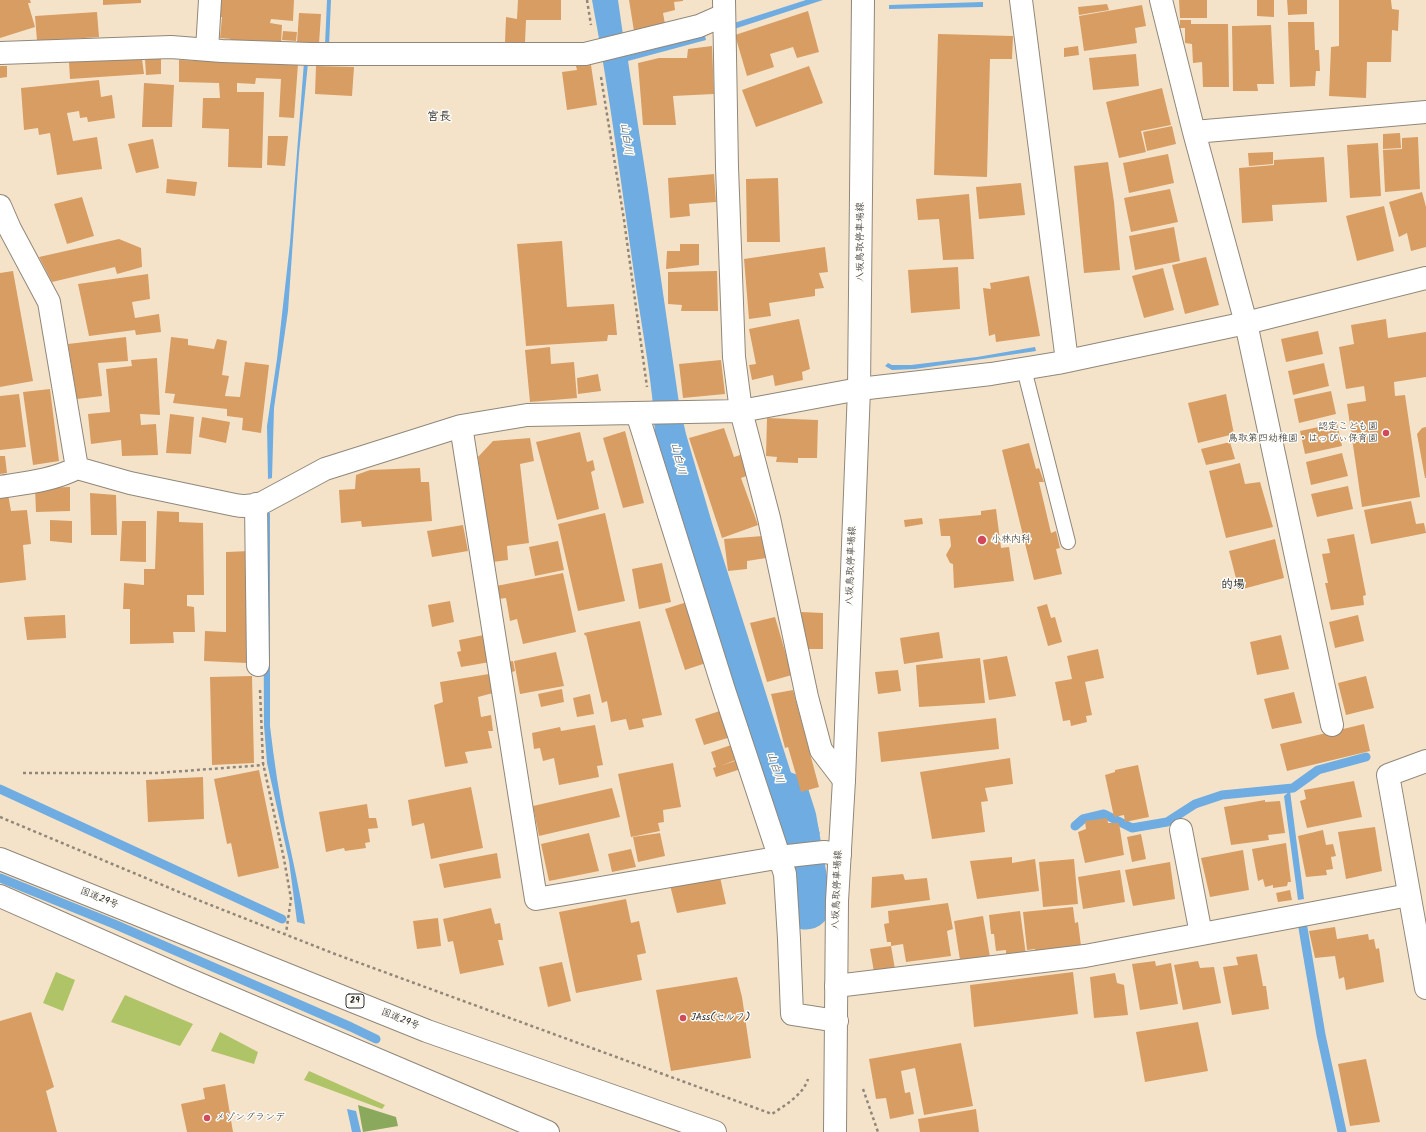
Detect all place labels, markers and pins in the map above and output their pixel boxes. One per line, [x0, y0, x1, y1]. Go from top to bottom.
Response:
place label: 認定こども園 鳥取第四幼稚園・はっぴぃ保育園 [1228, 421, 1378, 444]
marker: 認定こども園 鳥取第四幼稚園・はっぴぃ保育園 [1381, 428, 1391, 438]
marker: 小林内科 [976, 534, 988, 546]
place label: 小林内科 [991, 534, 1031, 546]
place label: JAss(セルフ) [691, 1012, 750, 1024]
marker: JAss(セルフ) [678, 1013, 688, 1023]
place label: メゾングランデ [215, 1112, 285, 1124]
marker: メゾングランデ [202, 1113, 212, 1123]

